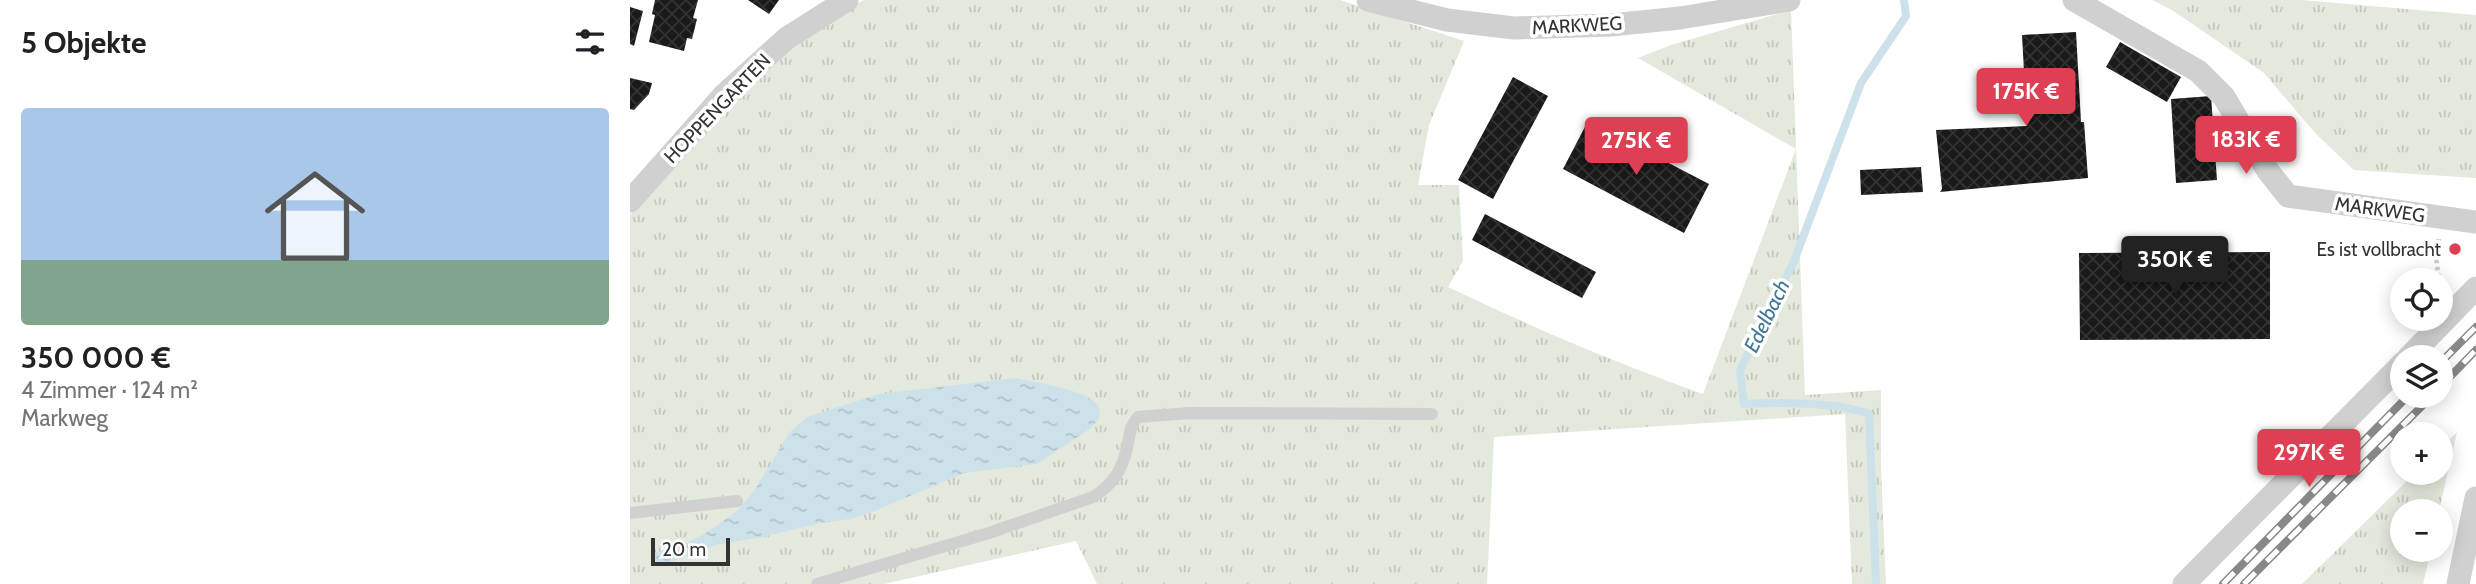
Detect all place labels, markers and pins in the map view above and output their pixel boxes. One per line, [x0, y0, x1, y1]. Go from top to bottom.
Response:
pin: 175K € [1969, 68, 2083, 128]
pin: 183K € [2189, 116, 2303, 176]
pin: 275K € [1579, 118, 1693, 177]
pin: 350K € [2118, 236, 2232, 296]
place label: Es ist vollbracht [2317, 238, 2442, 261]
marker: Es ist vollbracht [2447, 241, 2463, 257]
pin: 297K € [2252, 430, 2366, 489]

